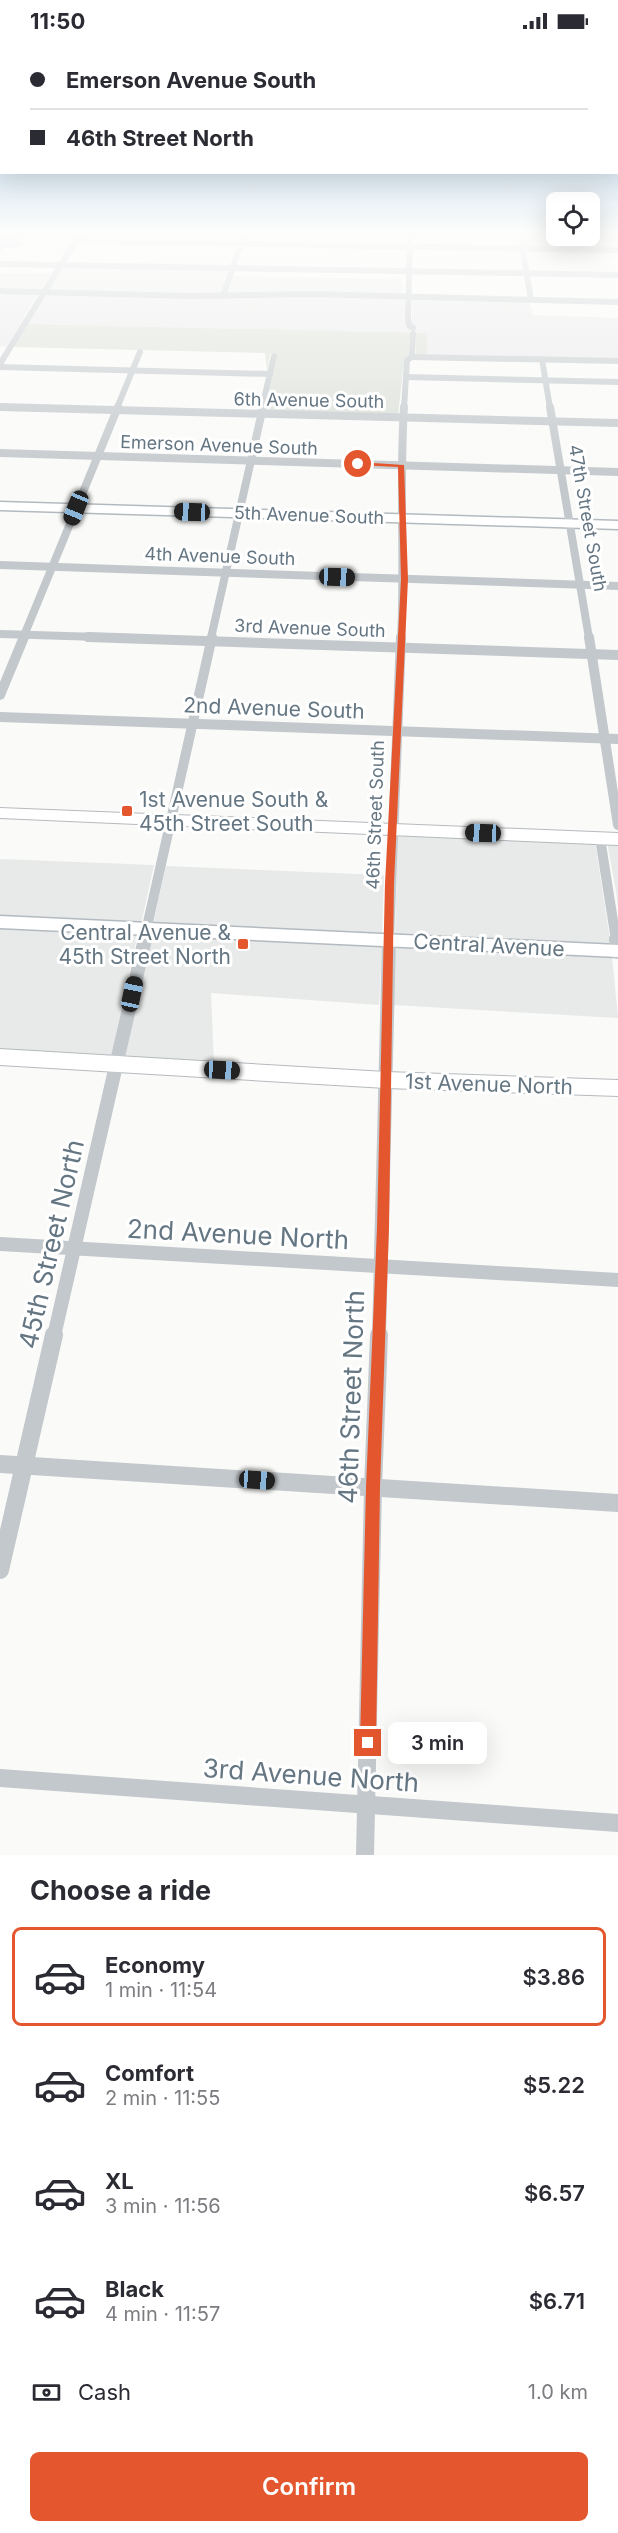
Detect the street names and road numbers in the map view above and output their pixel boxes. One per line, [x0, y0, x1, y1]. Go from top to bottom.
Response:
street label: 6th Avenue South [234, 388, 384, 412]
street label: Emerson Avenue South [120, 431, 318, 459]
street label: 47th Street South [565, 443, 611, 593]
street label: 5th Avenue South [233, 502, 385, 528]
street label: 4th Avenue South [144, 543, 296, 569]
street label: 3rd Avenue South [234, 615, 386, 641]
street label: 2nd Avenue South [183, 692, 365, 724]
street label: 46th Street South [362, 740, 388, 890]
street label: Central Avenue [413, 929, 565, 961]
street label: 1st Avenue North [405, 1069, 573, 1099]
street label: 45th Street North [12, 1136, 90, 1352]
street label: 2nd Avenue North [126, 1213, 350, 1255]
street label: 46th Street North [332, 1290, 370, 1504]
street label: 3rd Avenue North [202, 1752, 420, 1798]

